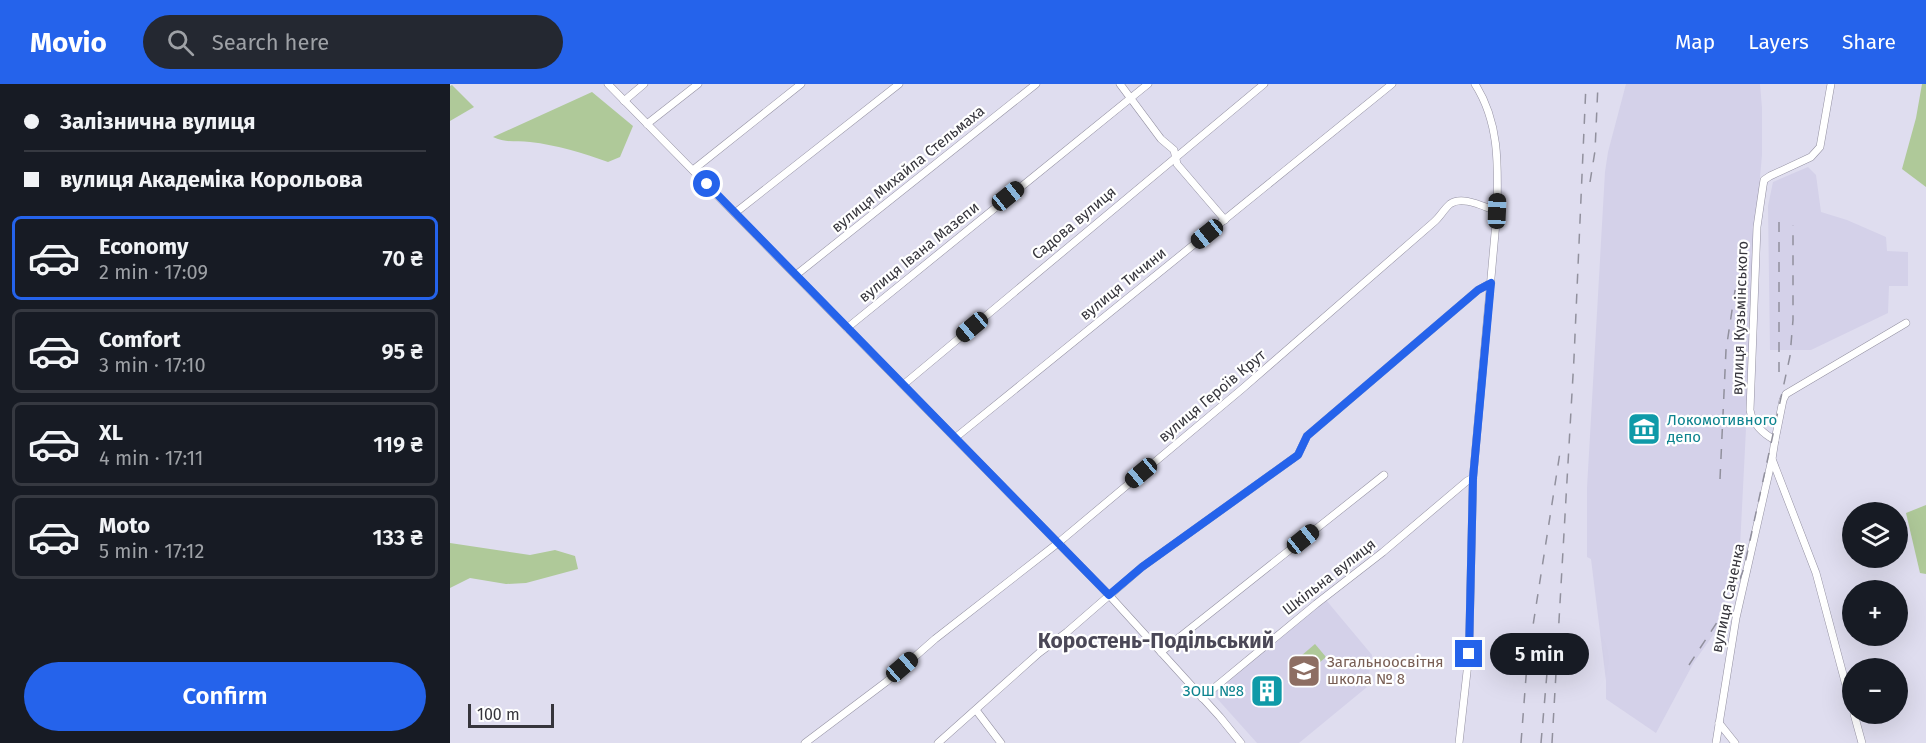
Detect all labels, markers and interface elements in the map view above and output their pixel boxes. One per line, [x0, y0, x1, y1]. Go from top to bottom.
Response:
search box [143, 15, 563, 69]
text: Movio [30, 26, 107, 59]
icon: search [164, 26, 197, 59]
text: Search here [212, 29, 329, 56]
text: Map [1675, 29, 1715, 55]
text: Layers [1748, 29, 1809, 55]
text: Share [1842, 29, 1896, 55]
street label: вулиця Михайла Стельмаха [828, 102, 988, 236]
text: Залізнична вулиця [60, 108, 256, 135]
text: вулиця Академіка Корольова [60, 166, 363, 193]
route start [693, 170, 720, 197]
car [988, 178, 1028, 214]
street label: Садова вулиця [1028, 183, 1120, 263]
car [1487, 193, 1507, 229]
street label: вулиця Івана Мазепи [855, 198, 983, 306]
car [1187, 216, 1227, 252]
icon: car [27, 231, 81, 285]
text: Economy [99, 233, 188, 260]
street label: вулиця Кузьмінського [1728, 240, 1752, 396]
street label: вулиця Тичини [1076, 244, 1170, 324]
text: 70 ₴ [383, 245, 423, 272]
text: 2 min · 17:09 [99, 260, 208, 284]
car [952, 309, 992, 345]
icon: car [27, 324, 81, 378]
text: Comfort [99, 326, 180, 353]
text: 95 ₴ [381, 338, 423, 365]
street label: вулиця Героїв Крут [1155, 346, 1270, 446]
text: 3 min · 17:10 [99, 353, 206, 377]
museum icon: Локомотивного депо [1626, 411, 1662, 447]
place label: Локомотивного депо [1667, 411, 1777, 446]
icon: car [27, 417, 81, 471]
text: XL [99, 419, 123, 446]
text: 119 ₴ [373, 431, 423, 458]
text: 4 min · 17:11 [99, 446, 203, 470]
car [1121, 455, 1161, 491]
map controls [1842, 502, 1908, 724]
button: layers [1842, 502, 1908, 568]
icon: car [27, 510, 81, 564]
text: Moto [99, 512, 150, 539]
car [1283, 521, 1323, 557]
text: 133 ₴ [373, 524, 423, 551]
street label: Шкільна вулиця [1279, 535, 1379, 619]
text: 5 min · 17:12 [99, 539, 204, 563]
street label: вулиця Саченка [1708, 542, 1748, 654]
button: + [1842, 580, 1908, 646]
district label: Коростень-Подільський [1038, 628, 1274, 654]
callout: 5 min [1490, 633, 1589, 675]
route end [1455, 640, 1482, 667]
text: 5 min [1515, 642, 1564, 666]
car [883, 648, 921, 686]
school or university icon: Загальноосвітня школа № 8 [1286, 653, 1322, 689]
place label: Загальноосвітня школа № 8 [1327, 653, 1444, 688]
button: − [1842, 658, 1908, 724]
button: Confirm [24, 662, 426, 731]
building icon: ЗОШ №8 [1249, 673, 1285, 709]
place label: ЗОШ №8 [1183, 682, 1244, 700]
scale bar [468, 701, 554, 728]
text: 100 m [477, 705, 520, 724]

